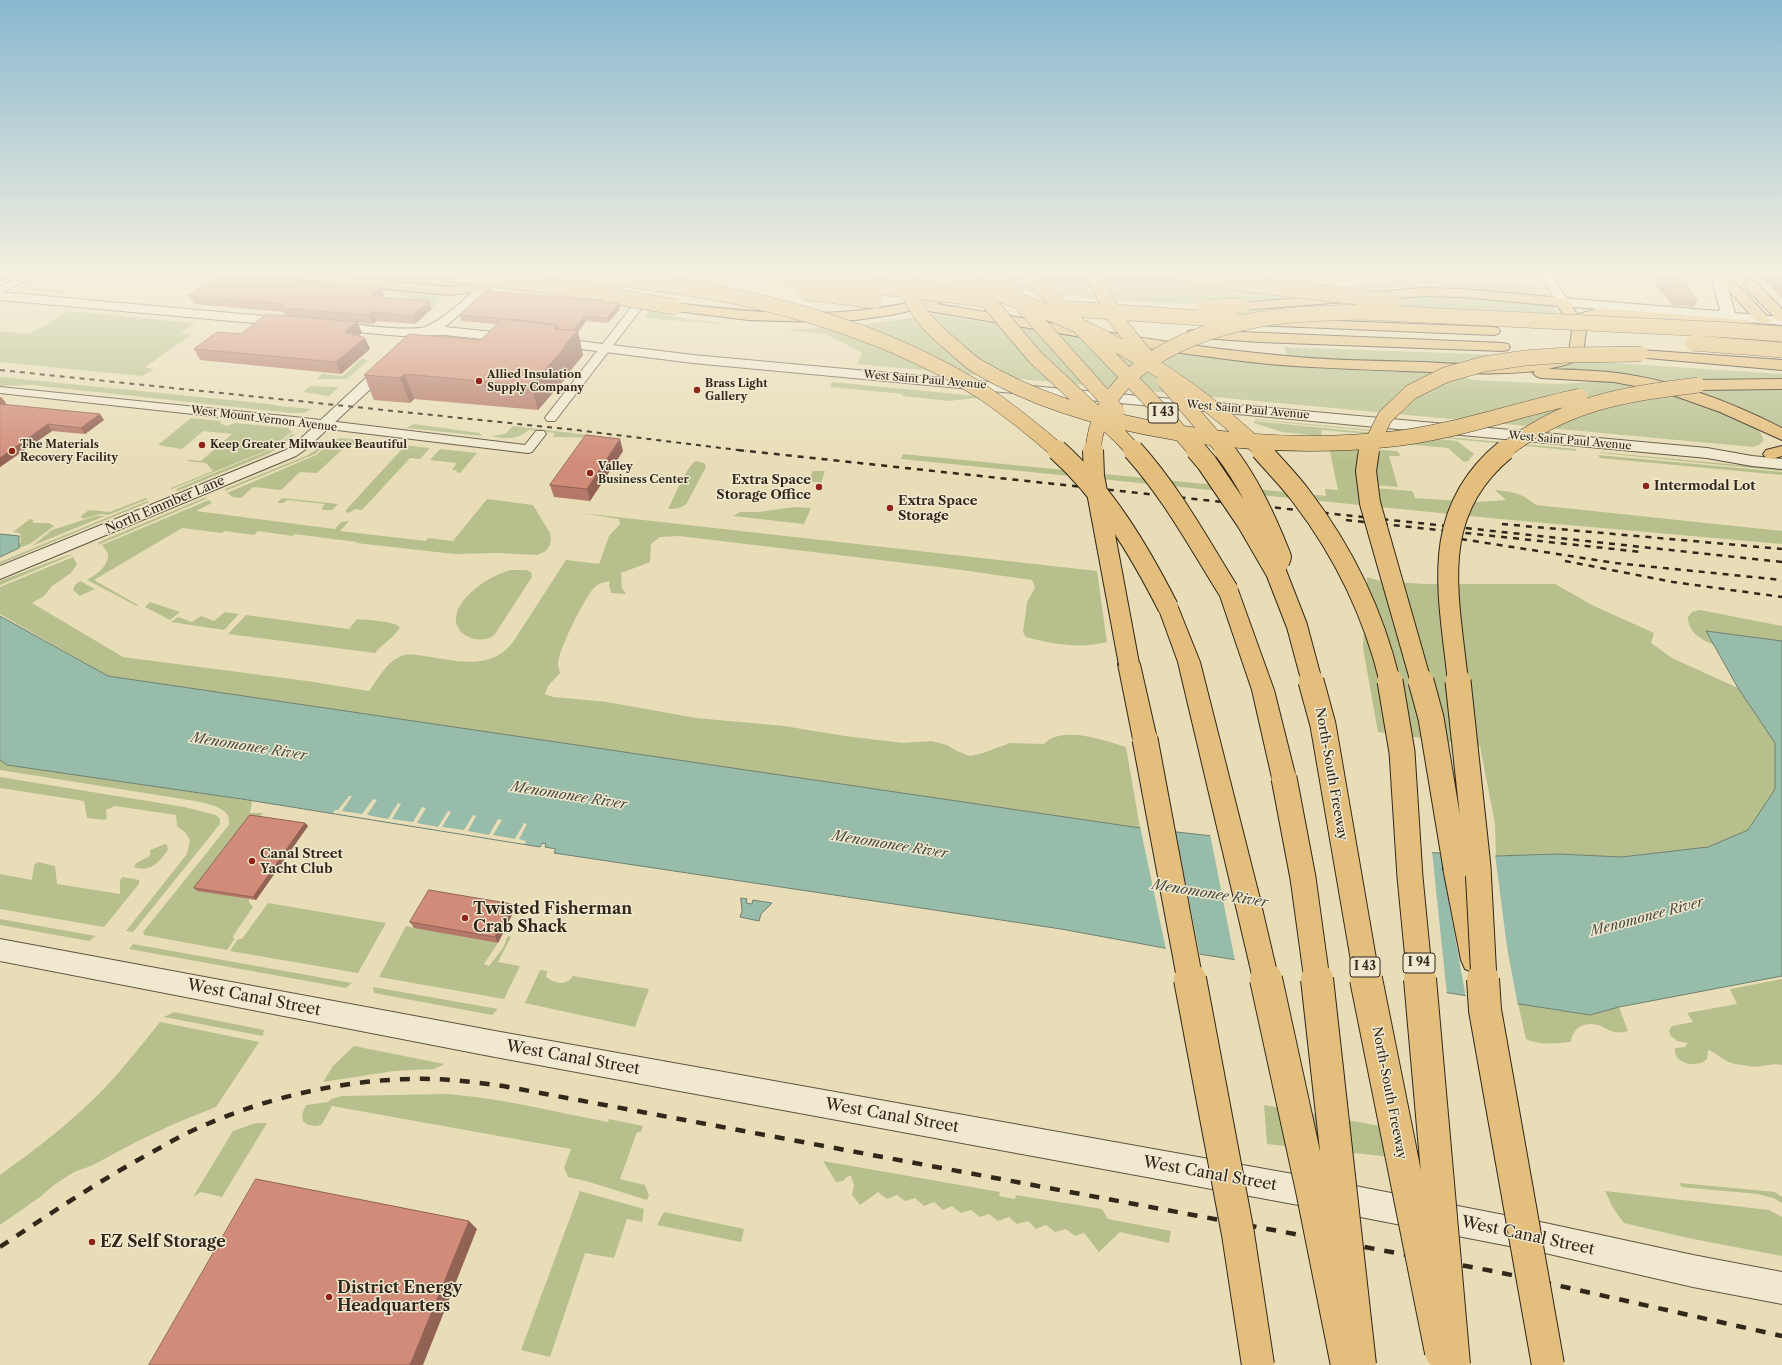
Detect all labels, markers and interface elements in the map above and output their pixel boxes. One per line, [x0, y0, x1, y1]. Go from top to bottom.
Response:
place label: Allied Insulation Supply Company [487, 368, 584, 394]
street label: West Saint Paul Avenue [863, 368, 987, 392]
marker: Allied Insulation Supply Company [474, 376, 484, 386]
place label: Brass Light Gallery [705, 377, 768, 403]
marker: Brass Light Gallery [692, 385, 702, 395]
street label: West Saint Paul Avenue [1186, 398, 1310, 422]
street label: West Mount Vernon Avenue [190, 403, 338, 435]
road number: I 43 [1148, 403, 1178, 423]
street label: West Saint Paul Avenue [1508, 429, 1632, 453]
place label: The Materials Recovery Facility [20, 438, 118, 464]
place label: Keep Greater Milwaukee Beautiful [210, 438, 407, 452]
marker: Keep Greater Milwaukee Beautiful [197, 440, 207, 450]
marker: The Materials Recovery Facility [7, 446, 17, 456]
place label: Valley Business Center [598, 460, 689, 486]
marker: Valley Business Center [585, 468, 595, 478]
place label: Extra Space Storage Office [716, 472, 811, 503]
street label: North Emmber Lane [103, 473, 227, 537]
place label: Intermodal Lot [1654, 478, 1755, 494]
marker: Intermodal Lot [1641, 481, 1651, 491]
marker: Extra Space Storage Office [814, 482, 824, 492]
place label: Extra Space Storage [898, 493, 978, 524]
marker: Extra Space Storage [885, 503, 895, 513]
street label: North-South Freeway [1312, 706, 1350, 842]
water label: Menomonee River [190, 730, 308, 764]
water label: Menomonee River [510, 779, 628, 813]
water label: Menomonee River [831, 828, 949, 862]
place label: Canal Street Yacht Club [260, 846, 343, 877]
marker: Canal Street Yacht Club [247, 856, 257, 866]
water label: Menomonee River [1151, 877, 1269, 911]
water label: Menomonee River [1588, 894, 1706, 940]
place label: Twisted Fisherman Crab Shack [473, 899, 632, 937]
marker: Twisted Fisherman Crab Shack [460, 913, 470, 923]
road number: I 94 [1403, 953, 1435, 973]
road number: I 43 [1350, 957, 1380, 977]
street label: West Canal Street [186, 976, 322, 1020]
street label: North-South Freeway [1368, 1025, 1410, 1161]
street label: West Canal Street [505, 1037, 641, 1079]
street label: West Canal Street [824, 1095, 960, 1137]
street label: West Canal Street [1142, 1153, 1278, 1195]
street label: West Canal Street [1460, 1213, 1596, 1259]
place label: EZ Self Storage [100, 1232, 226, 1252]
marker: EZ Self Storage [87, 1237, 97, 1247]
place label: District Energy Headquarters [337, 1278, 462, 1316]
marker: District Energy Headquarters [324, 1292, 334, 1302]

